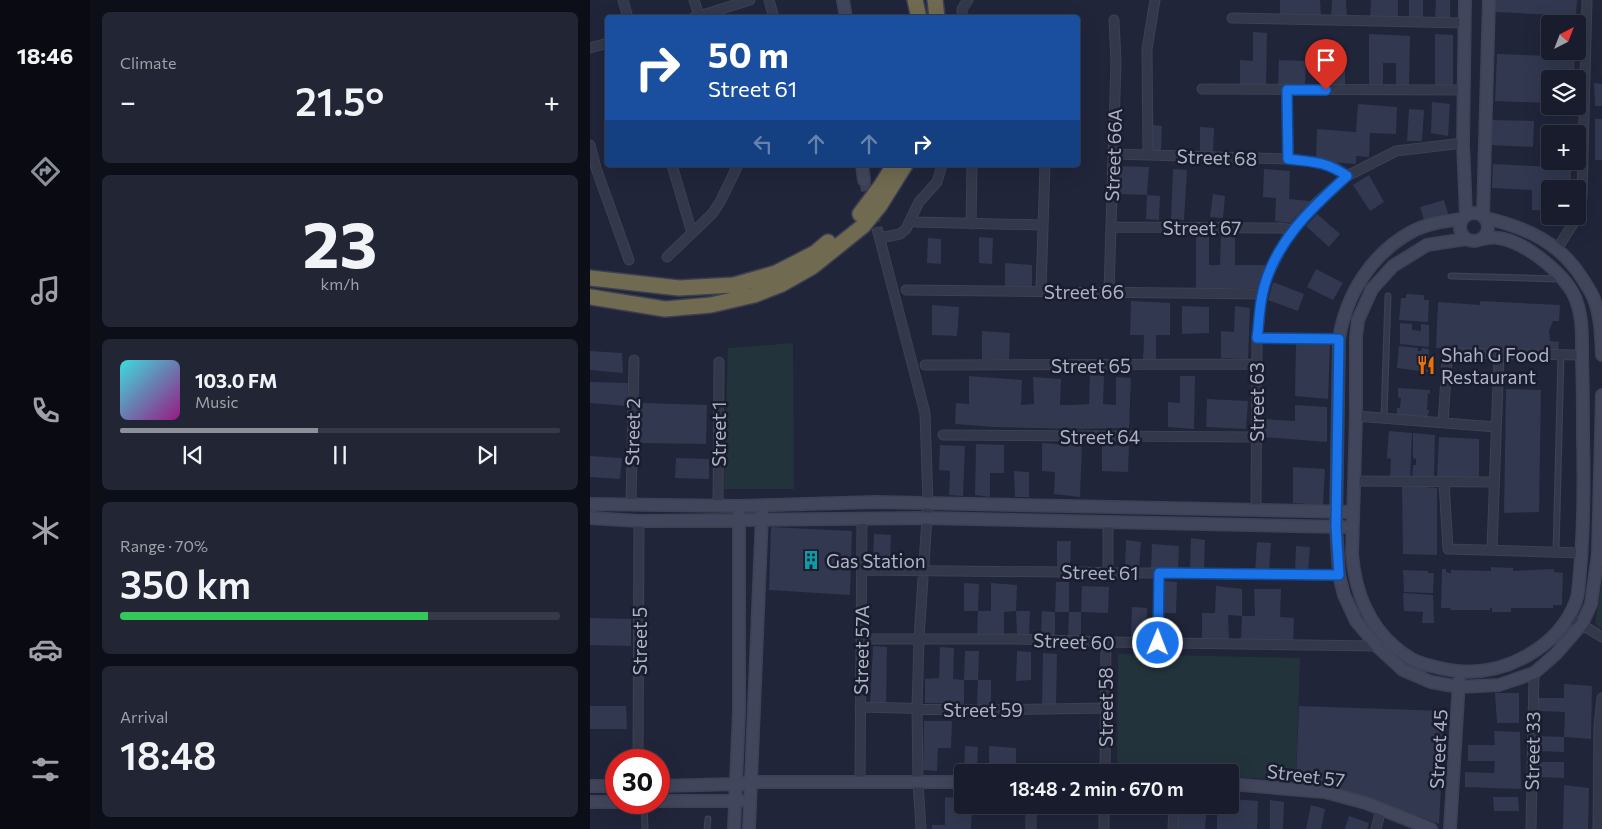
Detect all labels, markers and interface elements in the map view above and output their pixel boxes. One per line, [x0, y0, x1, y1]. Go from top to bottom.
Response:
north arrow [1541, 15, 1586, 60]
map controls [1541, 15, 1586, 225]
text: 50 m [708, 32, 789, 75]
icon: right [625, 35, 690, 100]
pin [1305, 39, 1347, 90]
text: 18:46 [17, 42, 73, 69]
icon: arrive [1312, 46, 1340, 74]
text: Climate [120, 53, 176, 72]
button: layers [1541, 70, 1586, 115]
text: Street 61 [708, 75, 797, 102]
text: 21.5° [295, 77, 384, 124]
text: − [120, 84, 136, 118]
text: + [544, 84, 560, 118]
street label: Street 66A [1100, 108, 1126, 202]
button: + [1541, 125, 1586, 170]
icon: left [749, 130, 777, 158]
icon: ahead [802, 130, 830, 158]
icon: ahead [855, 130, 883, 158]
icon: right [908, 130, 936, 158]
street label: Street 68 [1176, 144, 1258, 170]
icon: directions [28, 154, 63, 189]
button: − [1541, 180, 1586, 225]
text: 23 [303, 202, 377, 281]
street label: Street 67 [1163, 216, 1241, 239]
icon: music [28, 273, 63, 308]
text: km/h [321, 274, 359, 293]
street label: Street 66 [1044, 280, 1124, 303]
place label: Shah G Food Restaurant [1441, 343, 1549, 388]
street label: Street 65 [1051, 354, 1131, 377]
restaurant icon: Shah G Food Restaurant [1415, 354, 1437, 376]
street label: Street 63 [1245, 362, 1268, 442]
text: 103.0 FM [195, 369, 277, 392]
text: Music [195, 392, 239, 411]
icon: phone [28, 393, 63, 428]
street label: Street 2 [620, 398, 644, 466]
street label: Street 1 [707, 401, 730, 467]
street label: Street 64 [1060, 425, 1140, 448]
icon: previous [179, 441, 207, 469]
icon: pause [326, 441, 354, 469]
icon: next [473, 441, 501, 469]
icon: climate [28, 513, 63, 548]
text: Range · 70% [120, 536, 208, 555]
building icon: Gas Station [800, 549, 822, 571]
place label: Gas Station [826, 549, 926, 572]
text: 350 km [120, 560, 251, 607]
street label: Street 61 [1061, 560, 1139, 584]
street label: Street 57A [849, 605, 873, 695]
street label: Street 5 [628, 607, 651, 675]
position arrow [1131, 616, 1183, 668]
street label: Street 60 [1033, 628, 1115, 654]
icon: car [28, 632, 63, 667]
street label: Street 58 [1094, 667, 1117, 747]
street label: Street 59 [943, 698, 1023, 721]
text: Arrival [120, 707, 168, 726]
street label: Street 45 [1424, 709, 1452, 789]
street label: Street 33 [1520, 711, 1544, 791]
text: 18:48 [120, 731, 216, 778]
speed limit sign: 30 [605, 749, 670, 814]
icon: filters [28, 752, 63, 787]
street label: Street 57 [1266, 759, 1346, 791]
text: 18:48 · 2 min · 670 m [1010, 777, 1183, 800]

